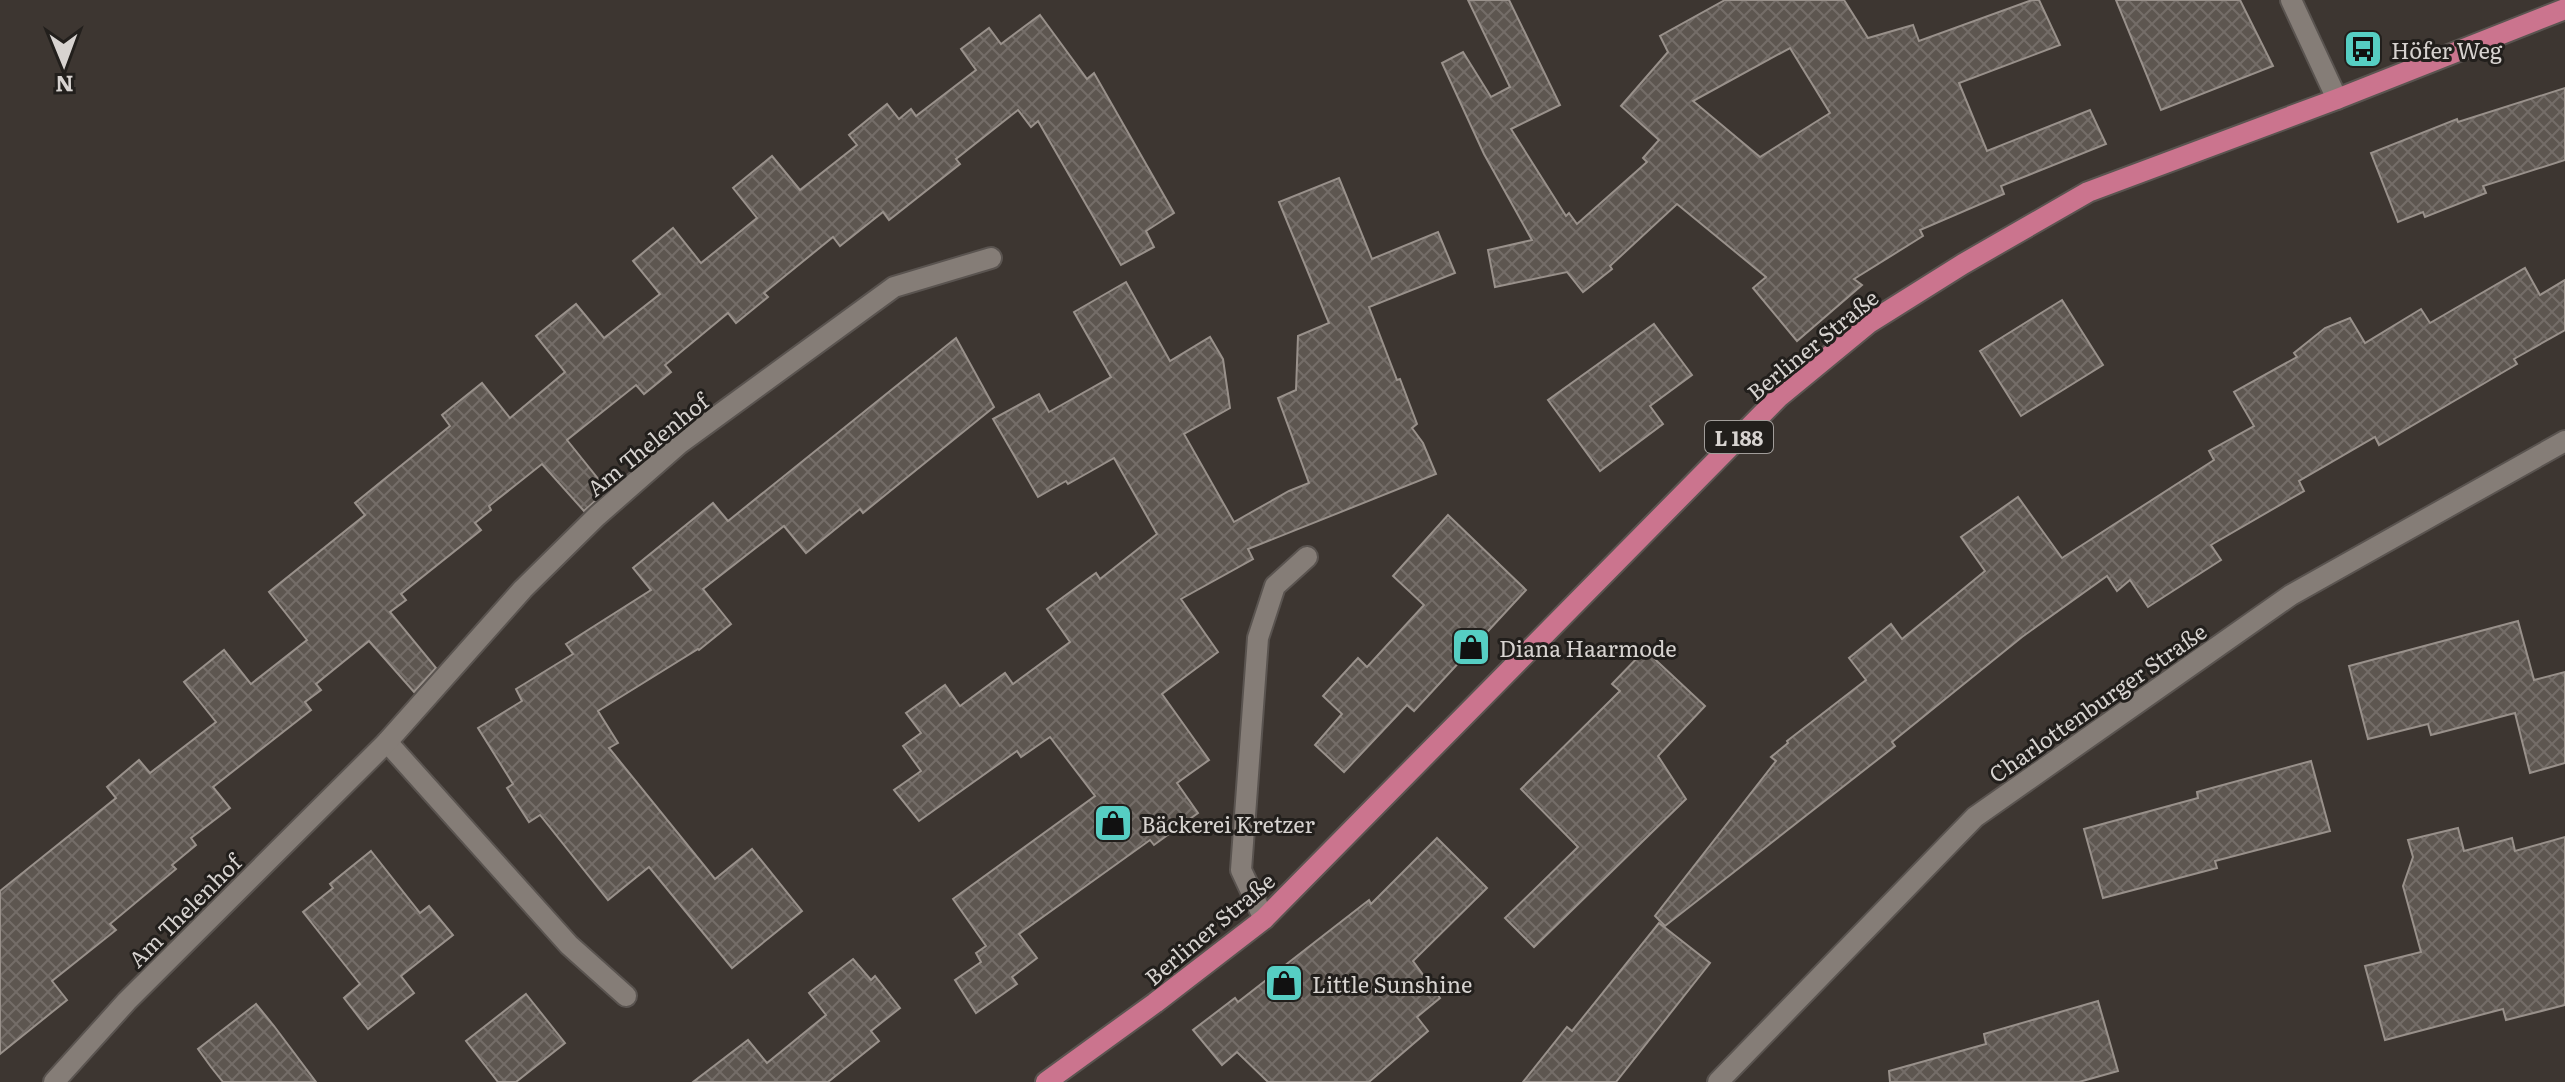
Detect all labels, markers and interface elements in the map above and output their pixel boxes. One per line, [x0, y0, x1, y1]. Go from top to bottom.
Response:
north arrow [24, 24, 104, 104]
bus stop icon: Höfer Weg [2342, 28, 2384, 70]
place label: Höfer Weg [2391, 33, 2503, 66]
text: N [55, 69, 74, 102]
street label: Berliner Straße [1739, 281, 1885, 407]
street label: Am Thelenhof [579, 384, 716, 503]
road number: L 188 [1705, 421, 1773, 453]
street label: Charlottenburger Straße [1981, 614, 2213, 790]
shop icon: Diana Haarmode [1450, 626, 1492, 668]
place label: Diana Haarmode [1499, 631, 1677, 664]
shop icon: Bäckerei Kretzer [1092, 802, 1134, 844]
place label: Bäckerei Kretzer [1141, 807, 1315, 840]
street label: Am Thelenhof [120, 845, 249, 974]
street label: Berliner Straße [1137, 864, 1281, 992]
shop icon: Little Sunshine [1263, 962, 1305, 1004]
place label: Little Sunshine [1312, 967, 1472, 1000]

